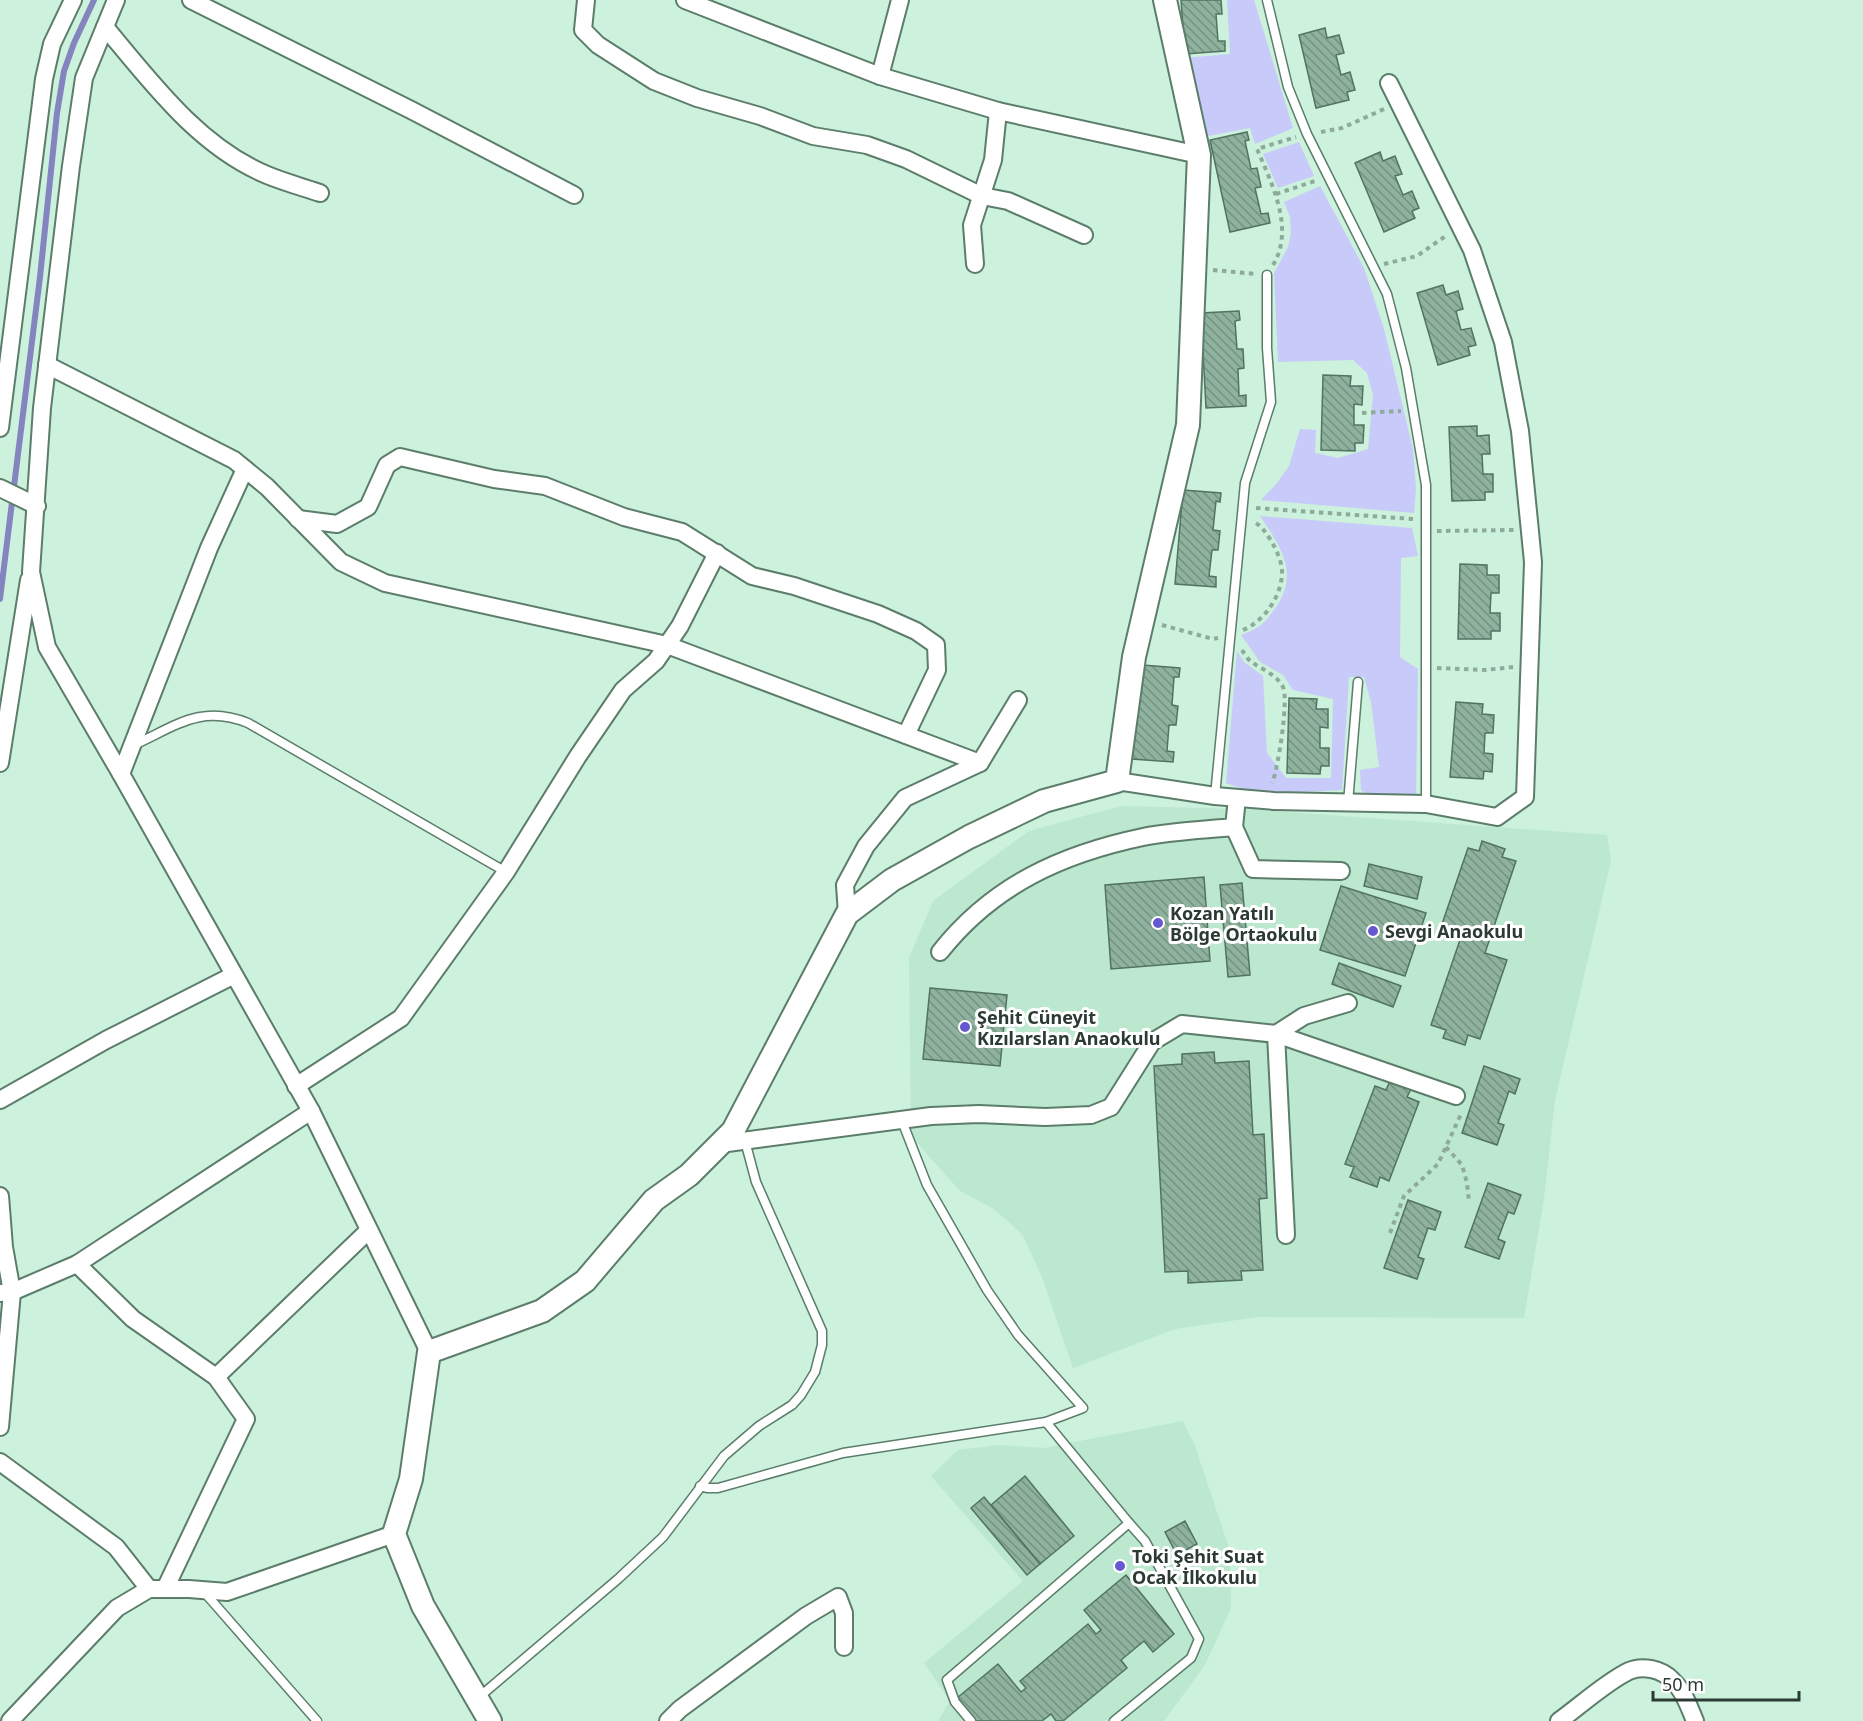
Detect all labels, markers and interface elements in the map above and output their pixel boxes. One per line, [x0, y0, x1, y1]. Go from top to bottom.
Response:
place label: Kozan Yatılı Bölge Ortaokulu [1170, 901, 1317, 946]
marker: Kozan Yatılı Bölge Ortaokulu [1151, 916, 1165, 930]
place label: Sevgi Anaokulu [1385, 919, 1523, 943]
marker: Sevgi Anaokulu [1366, 924, 1380, 938]
place label: Şehit Cüneyit Kızılarslan Anaokulu [977, 1005, 1160, 1050]
marker: Şehit Cüneyit Kızılarslan Anaokulu [958, 1020, 972, 1034]
place label: Toki Şehit Suat Ocak İlkokulu [1132, 1544, 1264, 1589]
marker: Toki Şehit Suat Ocak İlkokulu [1113, 1559, 1127, 1573]
scale bar [1653, 1664, 1798, 1702]
text: 50 m [1662, 1672, 1704, 1696]

